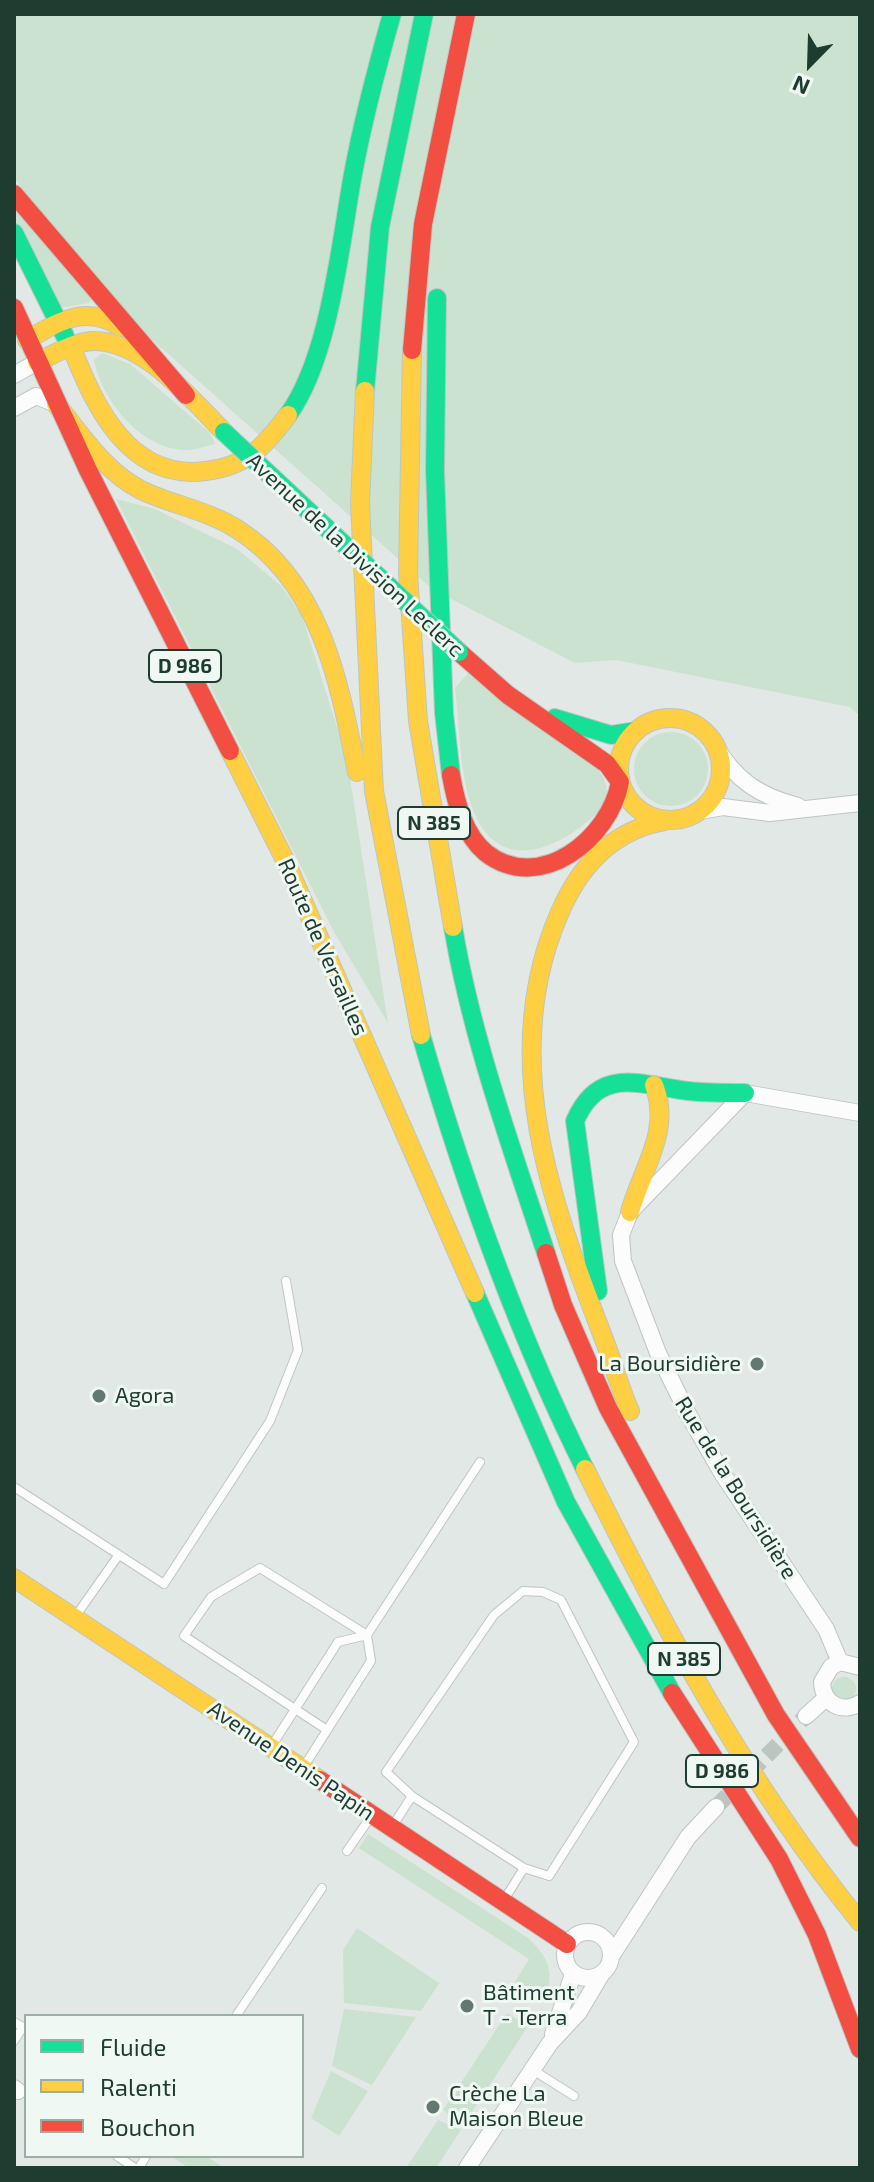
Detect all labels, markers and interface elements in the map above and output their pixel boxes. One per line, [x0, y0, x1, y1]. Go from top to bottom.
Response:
north arrow [770, 24, 850, 104]
text: N [788, 71, 813, 101]
street label: Avenue de la Division Leclerc [241, 447, 469, 663]
road number: D 986 [149, 650, 221, 682]
road number: N 385 [398, 807, 470, 839]
street label: Route de Versailles [272, 854, 374, 1040]
place label: La Boursidière [598, 1351, 741, 1377]
marker: La Boursidière [748, 1355, 766, 1373]
place label: Agora [115, 1383, 174, 1409]
marker: Agora [90, 1387, 108, 1405]
street label: Rue de la Boursidière [669, 1392, 803, 1584]
road number: N 385 [648, 1643, 720, 1675]
street label: Avenue Denis Papin [203, 1695, 379, 1827]
road number: D 986 [686, 1755, 758, 1787]
place label: Bâtiment T - Terra [483, 1980, 575, 2032]
marker: Bâtiment T - Terra [458, 1997, 476, 2015]
legend [24, 2014, 304, 2158]
text: Fluide [100, 2032, 166, 2061]
text: Ralenti [100, 2072, 177, 2101]
place label: Crèche La Maison Bleue [449, 2081, 584, 2132]
marker: Crèche La Maison Bleue [424, 2098, 442, 2116]
text: Bouchon [100, 2112, 195, 2141]

